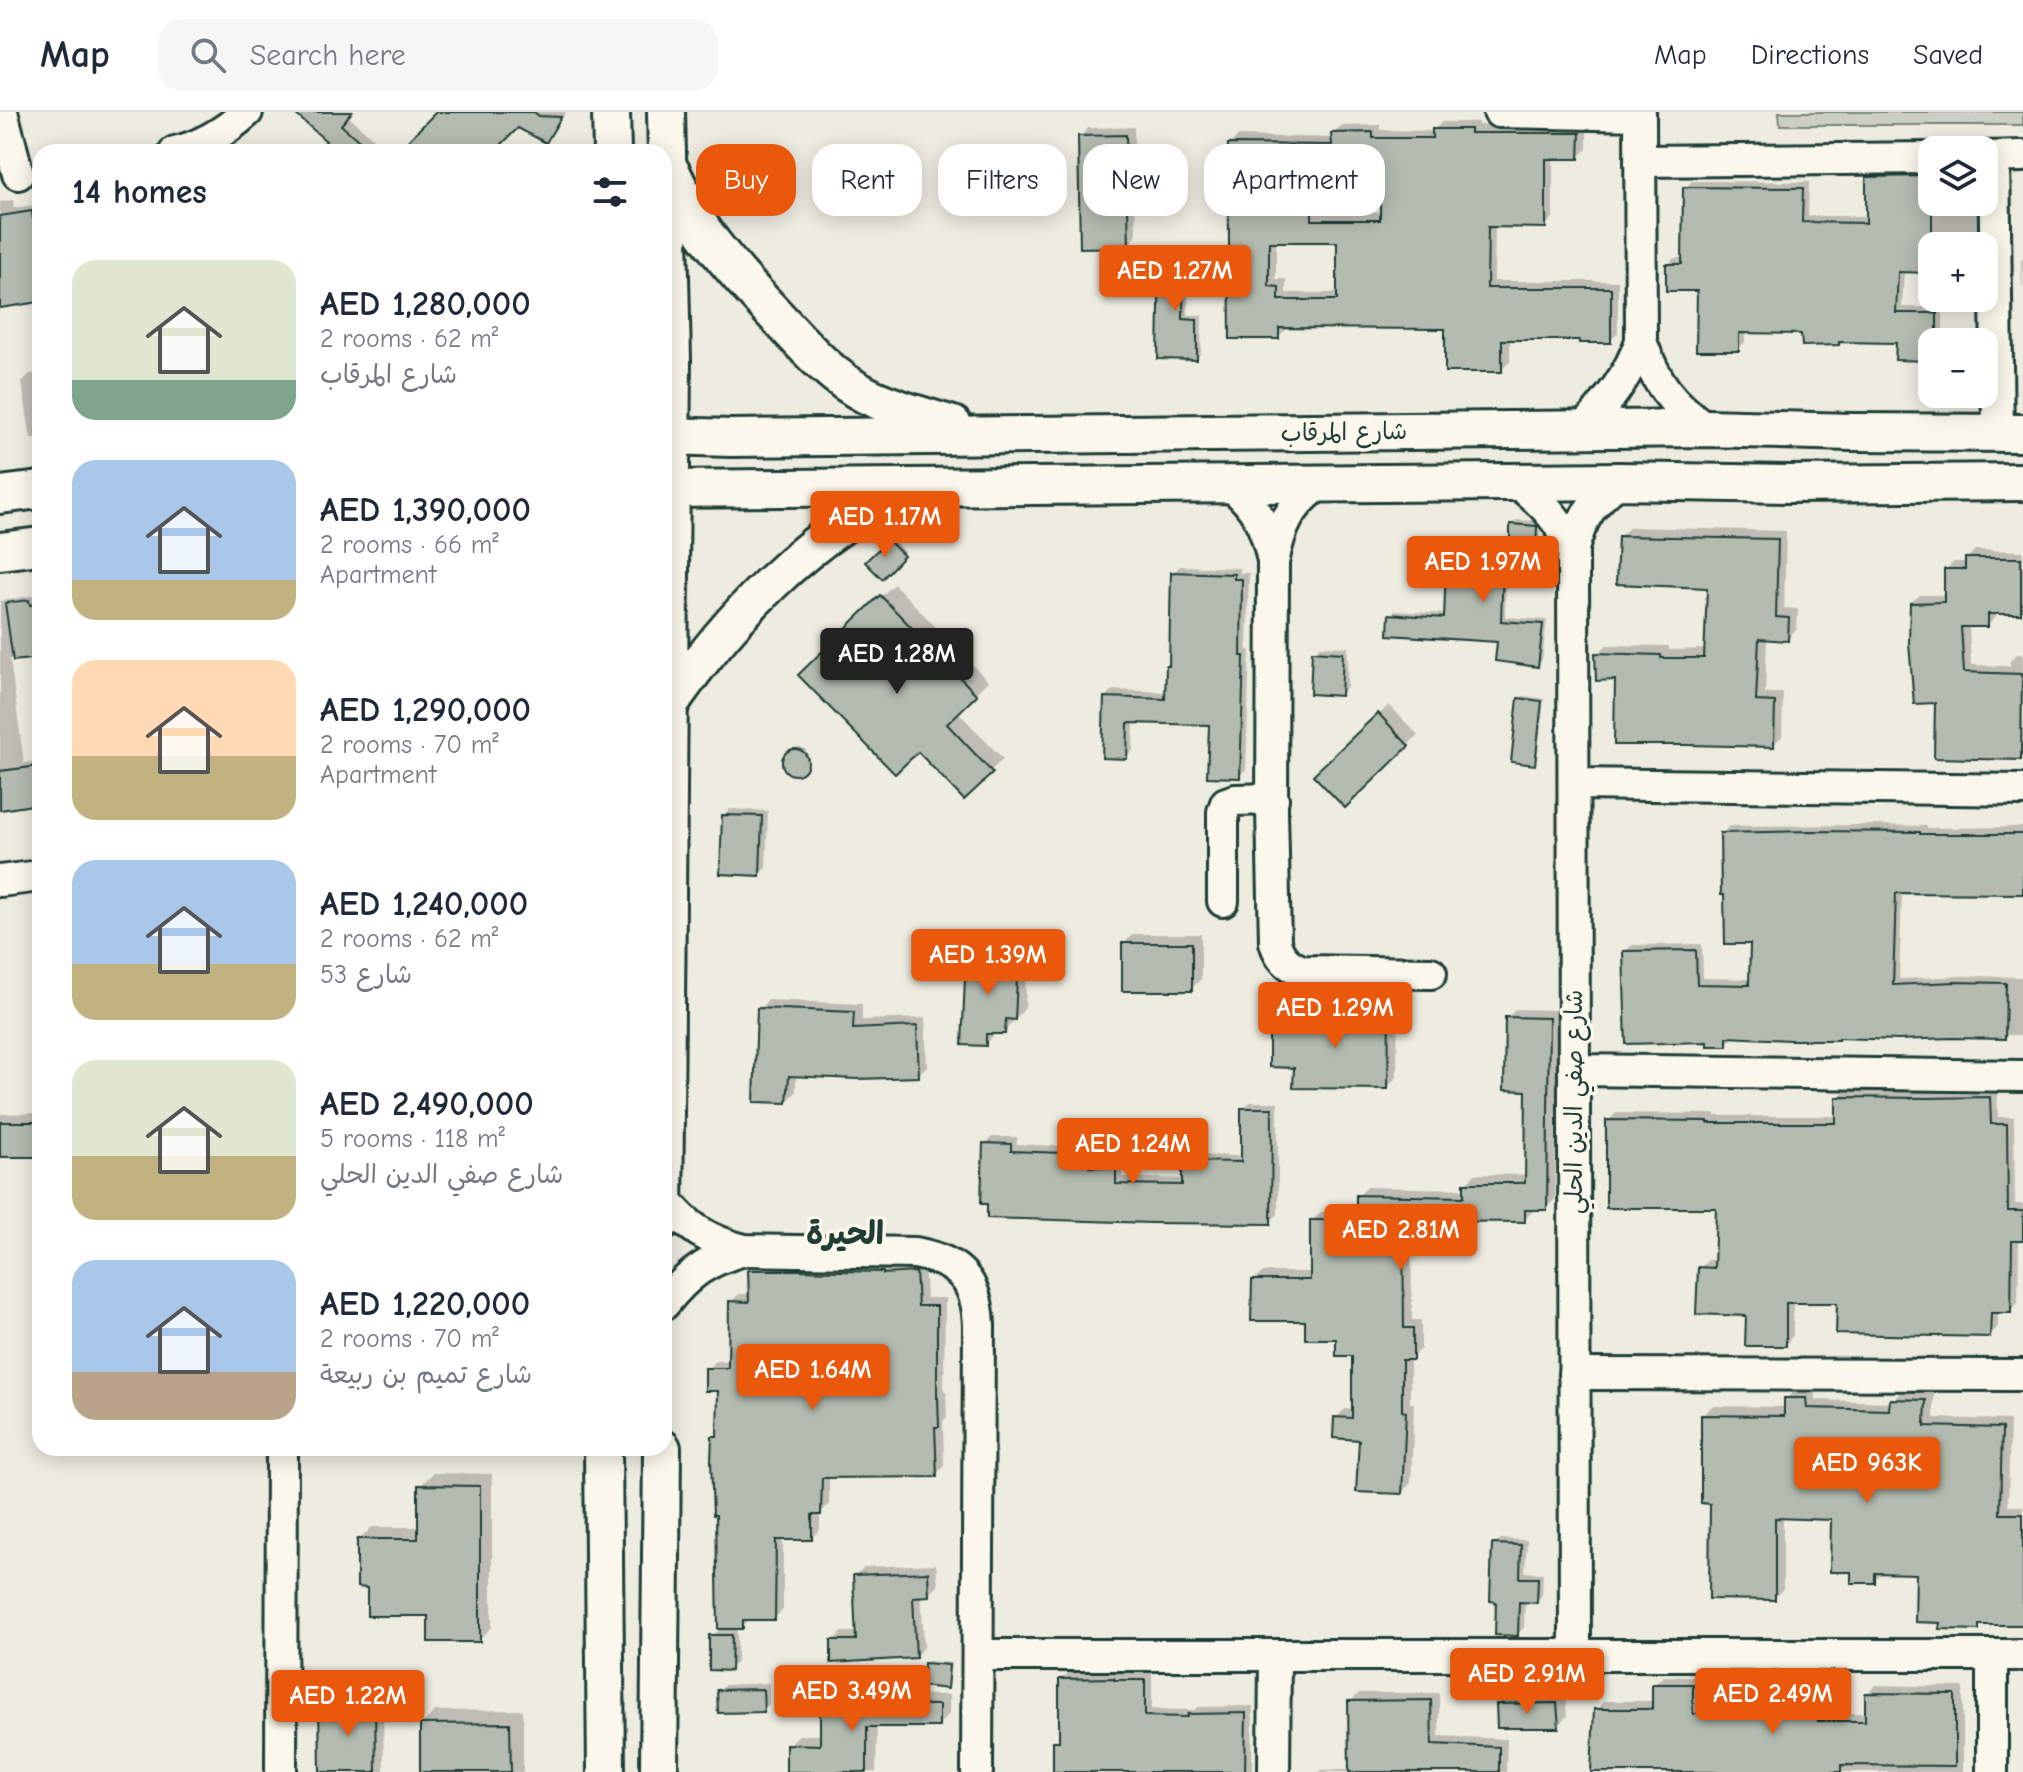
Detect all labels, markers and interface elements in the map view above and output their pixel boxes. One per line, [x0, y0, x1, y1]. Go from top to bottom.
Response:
search box [158, 19, 718, 91]
text: Map [40, 33, 110, 77]
icon: search [186, 33, 230, 77]
text: Search here [250, 38, 406, 73]
text: Map [1654, 39, 1707, 71]
text: Directions [1751, 39, 1869, 71]
text: Saved [1913, 39, 1983, 71]
map controls [1918, 136, 1998, 408]
button: layers [1918, 136, 1998, 216]
chip: Buy [696, 144, 796, 216]
chip: Rent [812, 144, 922, 216]
chip: Filters [938, 144, 1067, 216]
chip: New [1083, 144, 1188, 216]
chip: Apartment [1204, 144, 1385, 216]
icon: filters [588, 170, 632, 214]
text: 14 homes [72, 172, 207, 212]
button: + [1918, 232, 1998, 312]
pin: AED 1.27M [1083, 245, 1267, 313]
text: AED 1.27M [1117, 256, 1233, 286]
text: AED 1,280,000 [320, 284, 531, 324]
icon: home [136, 292, 232, 388]
text: 2 rooms · 62 m² [320, 324, 498, 354]
button: − [1918, 328, 1998, 408]
text: شارع المرقاب [320, 360, 457, 390]
street label: شارع المرقاب [1280, 417, 1408, 450]
text: AED 1,390,000 [320, 490, 531, 530]
pin: AED 1.17M [793, 491, 977, 559]
icon: home [136, 492, 232, 588]
text: AED 1.17M [828, 502, 942, 532]
text: 2 rooms · 66 m² [320, 530, 499, 560]
pin: AED 1.97M [1391, 536, 1575, 604]
text: AED 1.97M [1425, 547, 1541, 577]
text: Apartment [320, 560, 436, 590]
pin: AED 1.28M [805, 628, 989, 696]
text: AED 1.28M [838, 639, 956, 669]
text: AED 1,290,000 [320, 690, 531, 730]
icon: home [136, 692, 232, 788]
text: 2 rooms · 70 m² [320, 730, 499, 760]
text: Apartment [320, 760, 436, 790]
text: AED 1,240,000 [320, 884, 528, 924]
icon: home [136, 892, 232, 988]
text: 2 rooms · 62 m² [320, 924, 498, 954]
pin: AED 1.39M [896, 929, 1080, 997]
text: AED 1.39M [929, 940, 1047, 970]
text: شارع 53 [320, 960, 412, 990]
pin: AED 1.29M [1243, 982, 1427, 1050]
street label: شارع صفي الدين الحلي [1560, 990, 1595, 1214]
text: AED 1.29M [1276, 993, 1394, 1023]
text: AED 2,490,000 [320, 1084, 534, 1124]
icon: home [136, 1092, 232, 1188]
pin: AED 1.24M [1041, 1118, 1225, 1186]
text: 5 rooms · 118 m² [320, 1124, 505, 1154]
text: AED 1.24M [1075, 1129, 1191, 1159]
text: شارع صفي الدين الحلي [320, 1160, 563, 1190]
pin: AED 2.81M [1309, 1204, 1493, 1272]
district label: الحيرة [806, 1215, 884, 1252]
text: AED 2.81M [1342, 1215, 1460, 1245]
text: AED 1,220,000 [320, 1284, 530, 1324]
icon: home [136, 1292, 232, 1388]
text: 2 rooms · 70 m² [320, 1324, 499, 1354]
pin: AED 1.64M [721, 1344, 905, 1412]
text: AED 1.64M [755, 1355, 871, 1385]
text: شارع تميم بن ربيعة [320, 1360, 532, 1390]
pin: AED 963K [1784, 1437, 1950, 1505]
text: AED 963K [1812, 1448, 1922, 1478]
pin: AED 2.91M [1435, 1648, 1619, 1716]
text: AED 2.91M [1468, 1659, 1586, 1689]
pin: AED 3.49M [760, 1665, 944, 1733]
pin: AED 2.49M [1681, 1668, 1865, 1736]
pin: AED 1.22M [256, 1670, 440, 1738]
text: AED 3.49M [792, 1676, 912, 1706]
text: AED 2.49M [1713, 1679, 1833, 1709]
text: AED 1.22M [289, 1681, 407, 1711]

